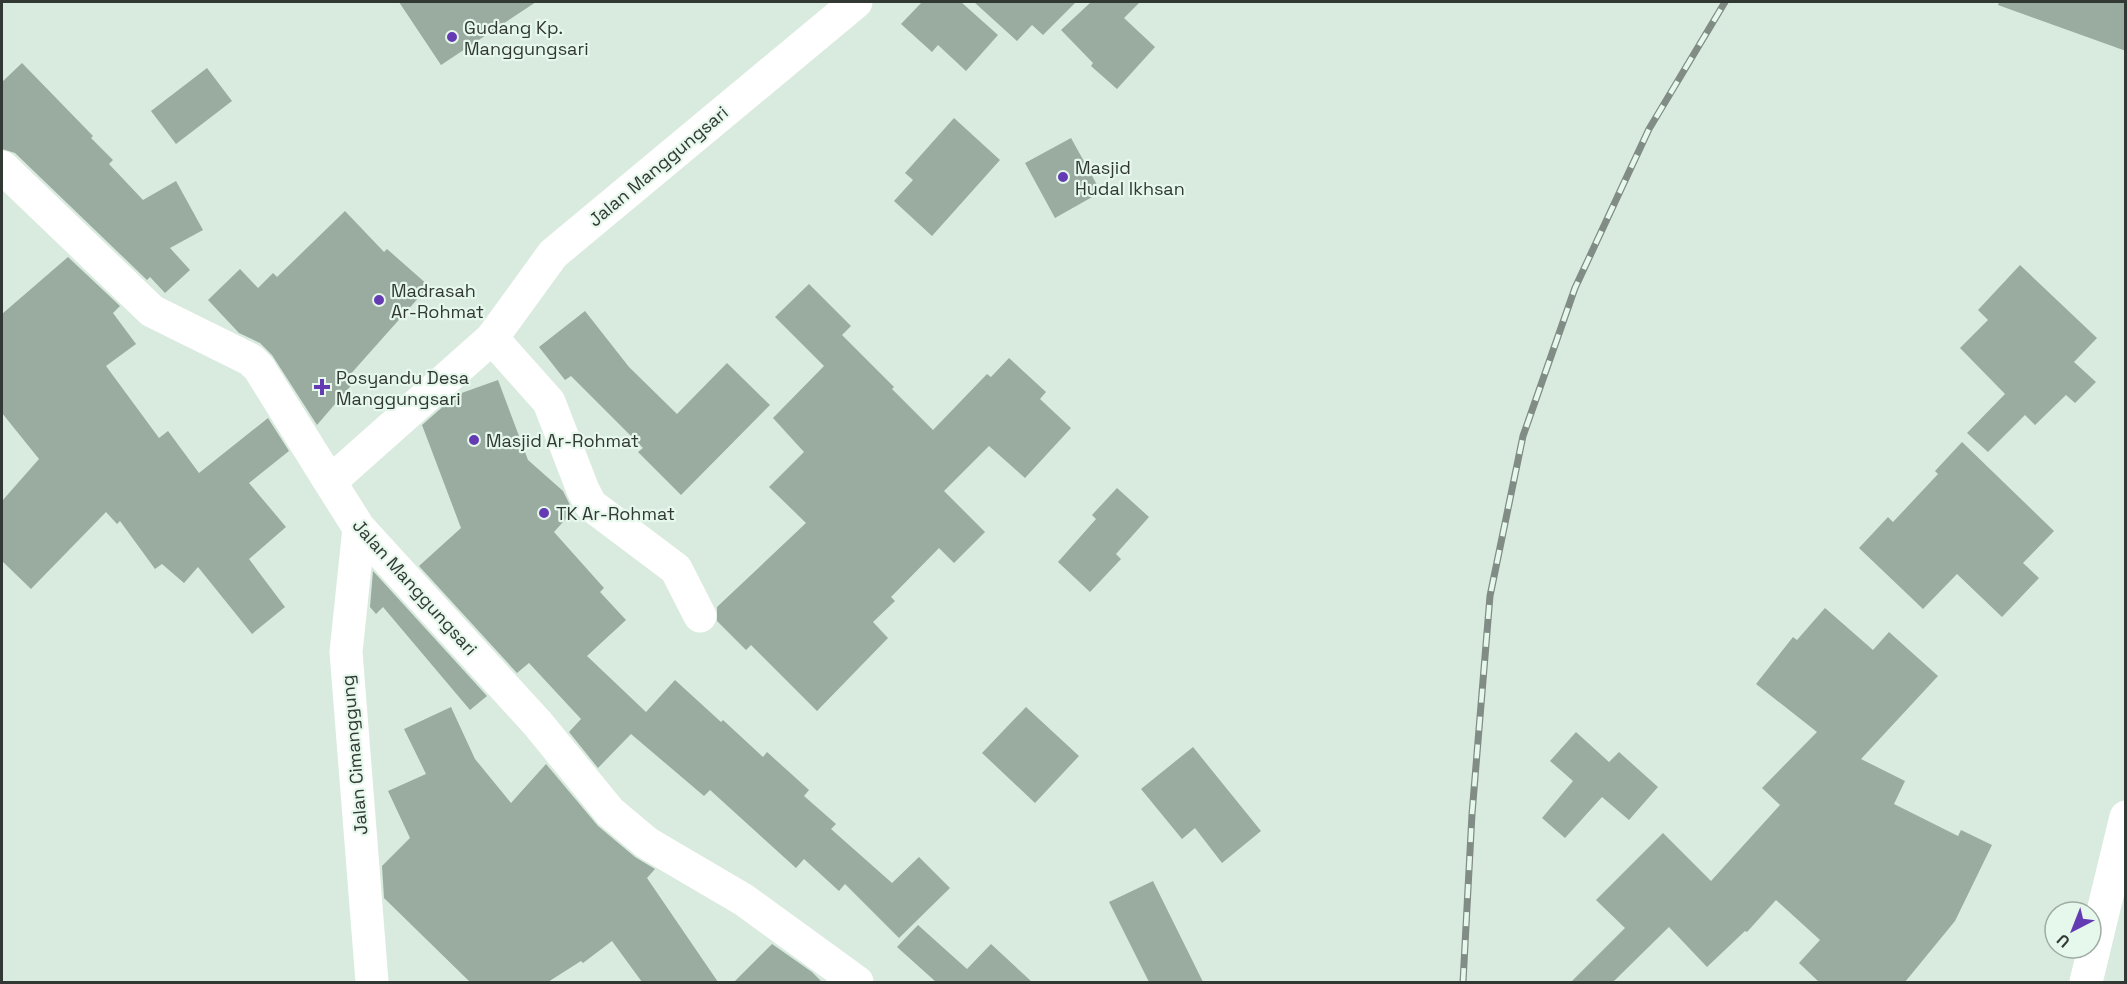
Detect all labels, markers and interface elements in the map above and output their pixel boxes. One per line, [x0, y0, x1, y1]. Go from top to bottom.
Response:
place label: Gudang Kp. Manggungsari [464, 16, 589, 60]
marker: Gudang Kp. Manggungsari [445, 30, 459, 44]
street label: Jalan Manggungsari [583, 101, 733, 231]
place label: Masjid Hudal Ikhsan [1075, 156, 1185, 200]
marker: Masjid Hudal Ikhsan [1056, 170, 1070, 184]
place label: Madrasah Ar-Rohmat [391, 279, 484, 323]
marker: Madrasah Ar-Rohmat [372, 293, 386, 307]
place label: Posyandu Desa Manggungsari [336, 366, 469, 410]
marker: Posyandu Desa Manggungsari [313, 378, 331, 396]
place label: Masjid Ar-Rohmat [486, 429, 639, 452]
marker: Masjid Ar-Rohmat [467, 433, 481, 447]
place label: TK Ar-Rohmat [556, 502, 675, 525]
marker: TK Ar-Rohmat [537, 506, 551, 520]
street label: Jalan Manggungsari [348, 514, 482, 660]
street label: Jalan Cimanggung [336, 674, 372, 836]
north arrow [2043, 900, 2103, 960]
text: U [2052, 929, 2074, 952]

